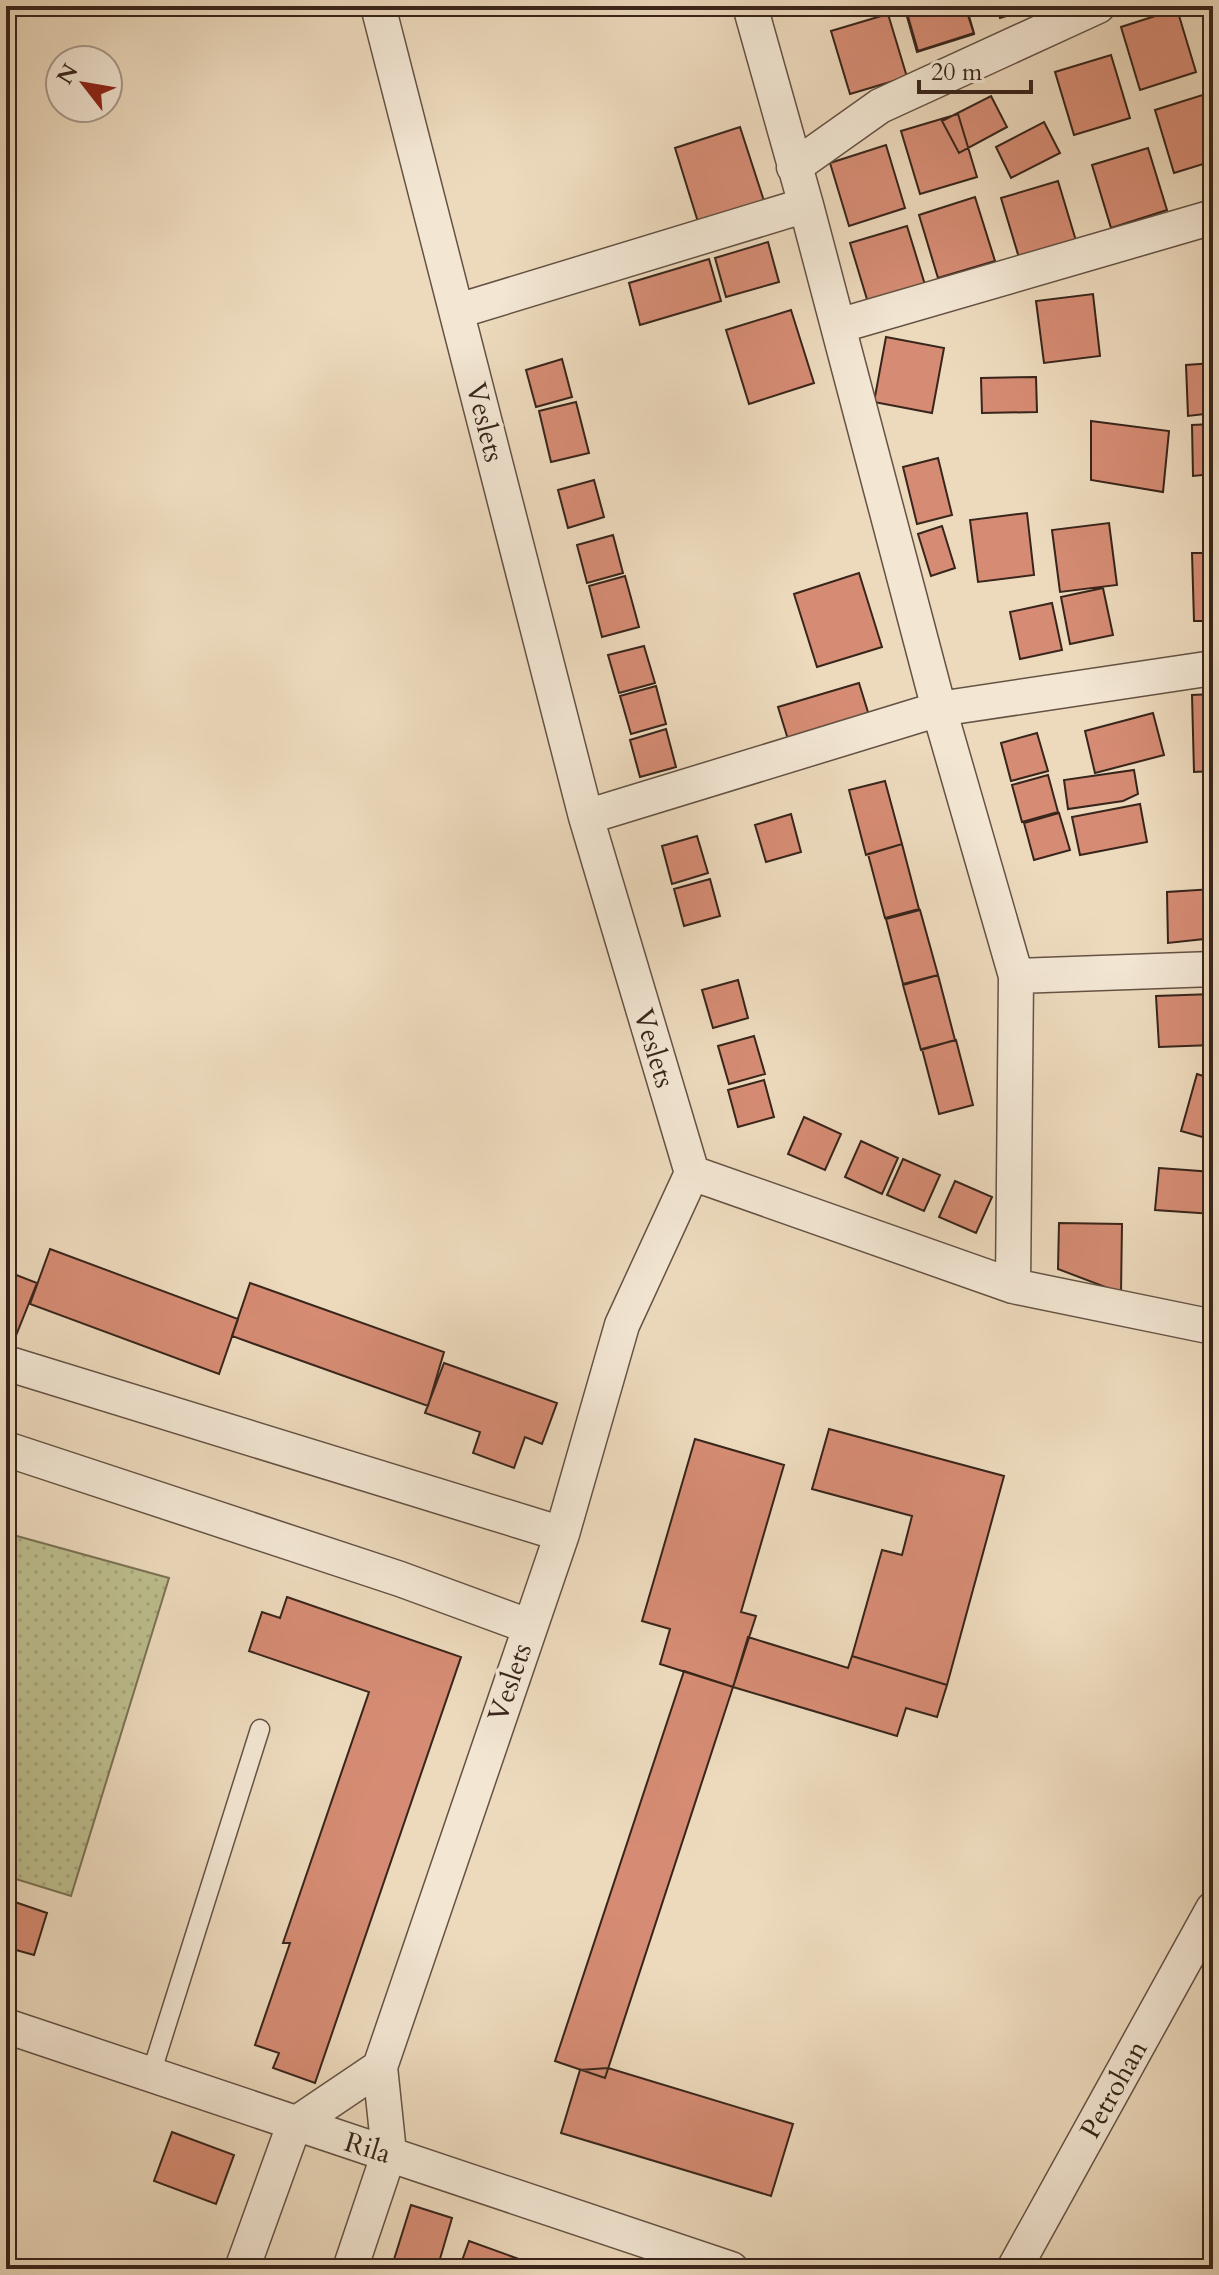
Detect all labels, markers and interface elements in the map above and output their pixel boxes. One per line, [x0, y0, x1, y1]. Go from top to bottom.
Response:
north arrow [44, 44, 124, 124]
scale bar [919, 44, 1031, 94]
text: 20 m [931, 56, 983, 89]
text: N [50, 58, 85, 90]
street label: Veslets [457, 378, 513, 466]
street label: Veslets [624, 1004, 684, 1092]
street label: Veslets [479, 1638, 541, 1727]
street label: Petrohan [1071, 2033, 1156, 2145]
street label: Rila [340, 2123, 395, 2173]

